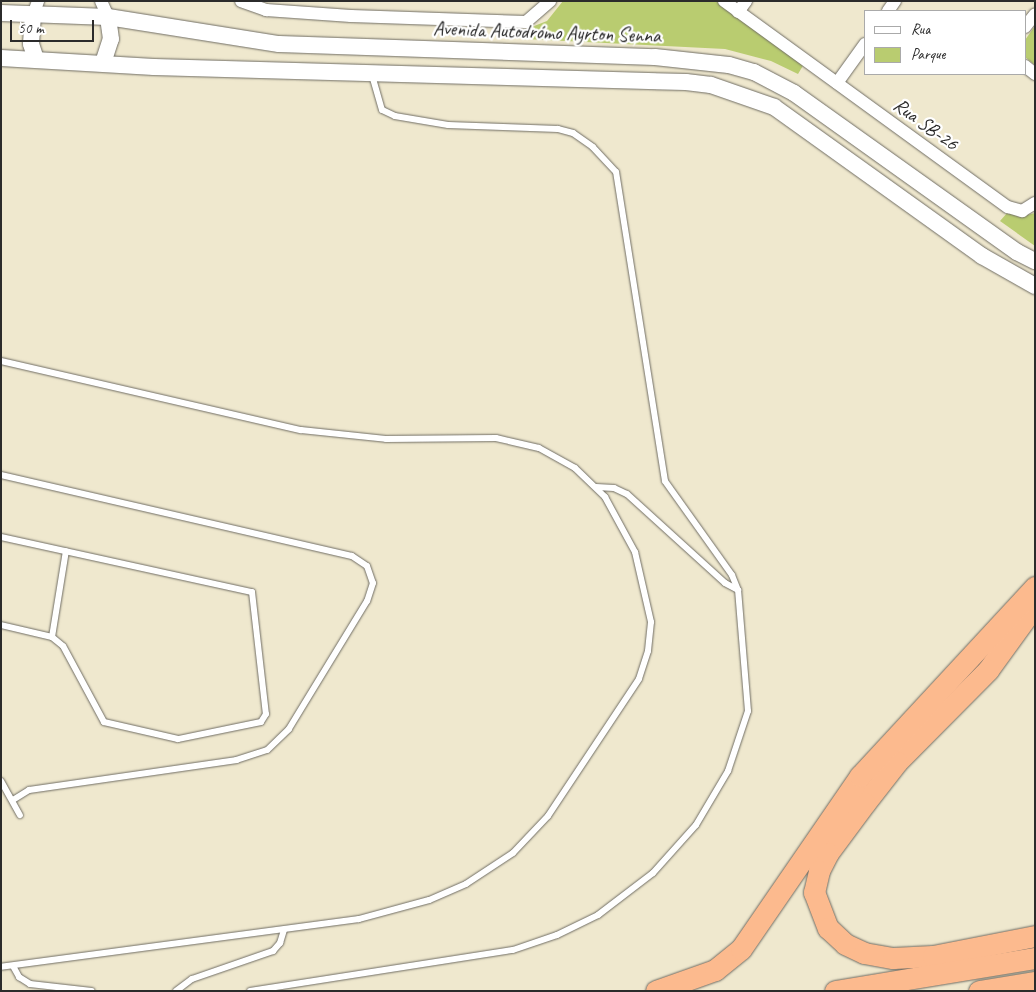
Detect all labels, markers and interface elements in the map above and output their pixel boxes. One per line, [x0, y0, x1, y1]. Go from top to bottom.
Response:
scale bar [12, 10, 96, 42]
legend [864, 10, 1026, 75]
street label: Avenida Autodrómo Ayrton Senna [433, 16, 661, 48]
text: 50 m [18, 19, 44, 38]
text: Rua [911, 20, 930, 39]
text: Parque [911, 45, 945, 64]
street label: Rua SB-26 [889, 92, 963, 156]

